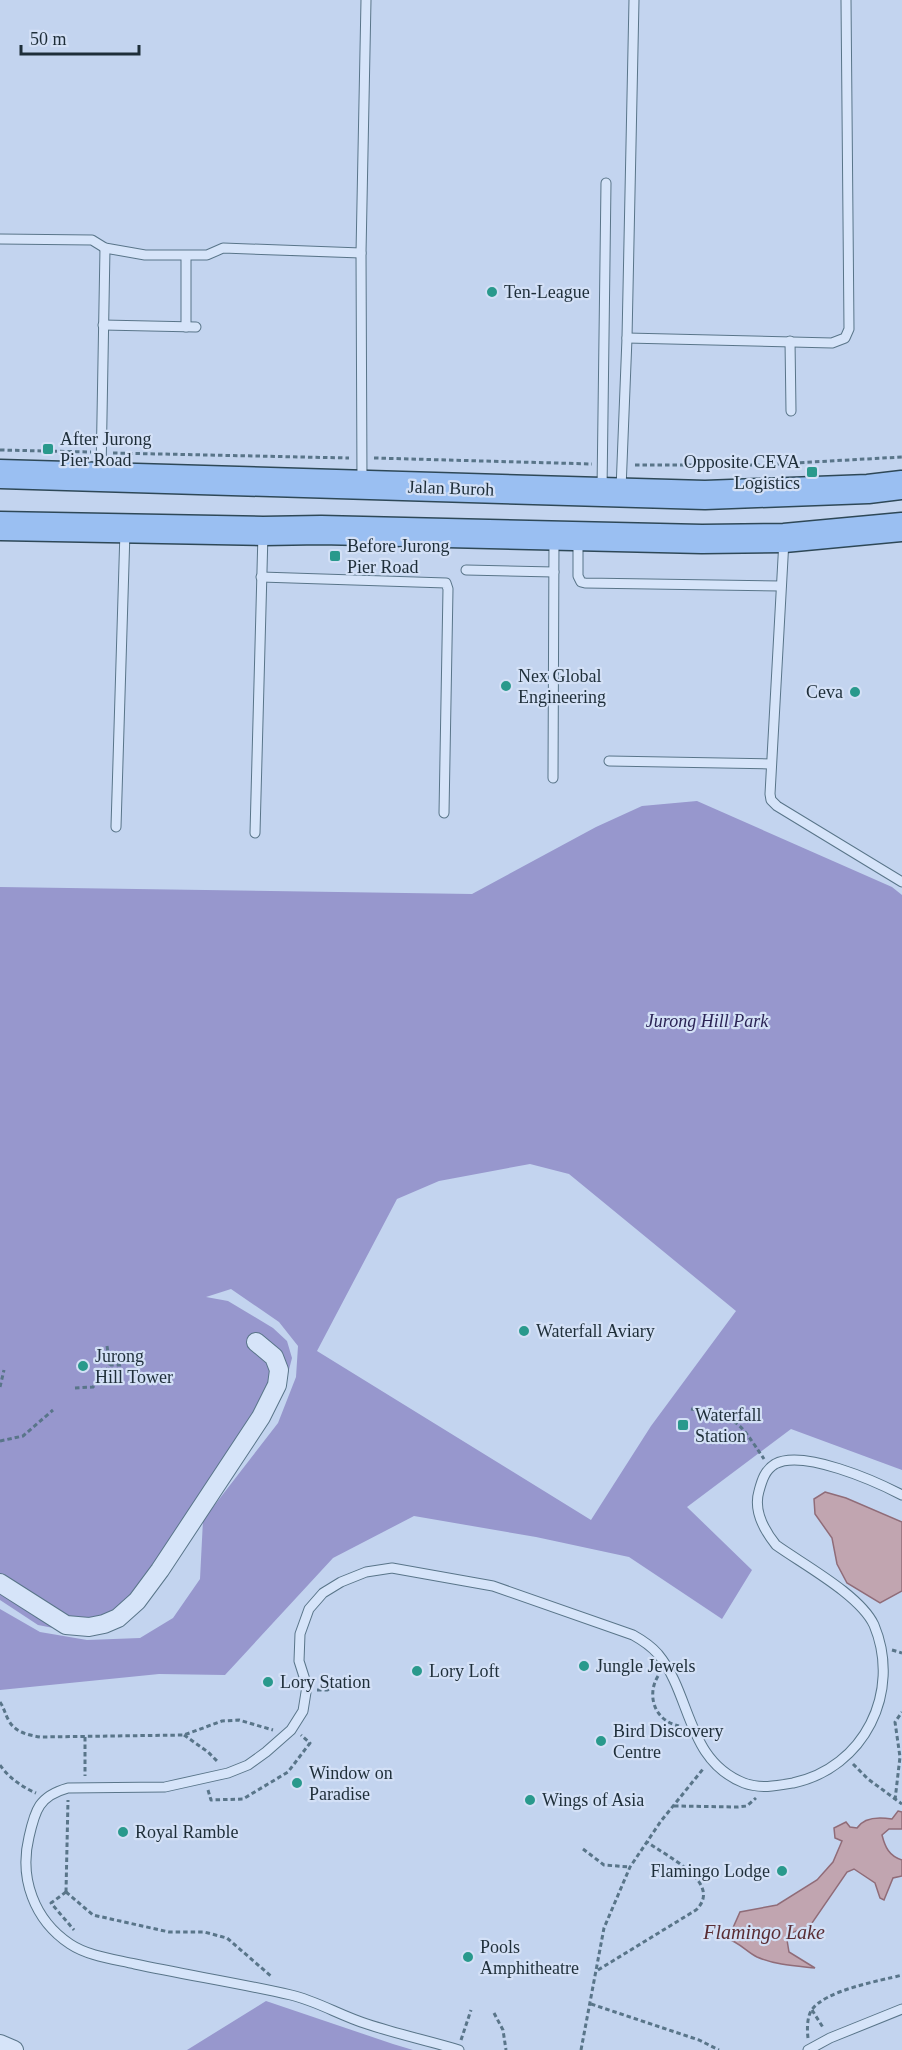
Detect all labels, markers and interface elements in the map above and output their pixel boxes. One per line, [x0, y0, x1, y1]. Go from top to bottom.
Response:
scale bar [21, 18, 140, 56]
text: 50 m [30, 29, 67, 49]
place label: Ten-League [504, 282, 590, 302]
marker: Ten-League [485, 285, 499, 299]
place label: After Jurong Pier Road [60, 429, 151, 470]
marker: After Jurong Pier Road [41, 442, 55, 456]
place label: Opposite CEVA Logistics [684, 452, 800, 493]
marker: Opposite CEVA Logistics [805, 465, 819, 479]
street label: Jalan Buroh [407, 476, 495, 500]
place label: Before Jurong Pier Road [347, 536, 449, 577]
marker: Before Jurong Pier Road [328, 549, 342, 563]
place label: Nex Global Engineering [518, 666, 606, 707]
marker: Nex Global Engineering [499, 679, 513, 693]
place label: Ceva [806, 682, 843, 702]
marker: Ceva [848, 685, 862, 699]
park label: Jurong Hill Park [646, 1011, 769, 1031]
place label: Waterfall Aviary [536, 1321, 655, 1341]
marker: Waterfall Aviary [517, 1324, 531, 1338]
place label: Jurong Hill Tower [95, 1346, 173, 1387]
marker: Jurong Hill Tower [76, 1359, 90, 1373]
place label: Waterfall Station [695, 1405, 762, 1446]
marker: Waterfall Station [676, 1418, 690, 1432]
place label: Jungle Jewels [596, 1656, 695, 1676]
marker: Jungle Jewels [577, 1659, 591, 1673]
place label: Lory Loft [429, 1661, 499, 1681]
marker: Lory Loft [410, 1664, 424, 1678]
place label: Lory Station [280, 1672, 371, 1692]
marker: Lory Station [261, 1675, 275, 1689]
place label: Bird Discovery Centre [613, 1721, 723, 1762]
marker: Bird Discovery Centre [594, 1734, 608, 1748]
place label: Window on Paradise [309, 1763, 393, 1804]
marker: Window on Paradise [290, 1776, 304, 1790]
place label: Wings of Asia [542, 1790, 644, 1810]
marker: Wings of Asia [523, 1793, 537, 1807]
place label: Royal Ramble [135, 1822, 238, 1842]
marker: Royal Ramble [116, 1825, 130, 1839]
place label: Flamingo Lodge [651, 1861, 770, 1881]
marker: Flamingo Lodge [775, 1864, 789, 1878]
water label: Flamingo Lake [702, 1921, 825, 1944]
place label: Pools Amphitheatre [480, 1937, 579, 1978]
marker: Pools Amphitheatre [461, 1950, 475, 1964]

